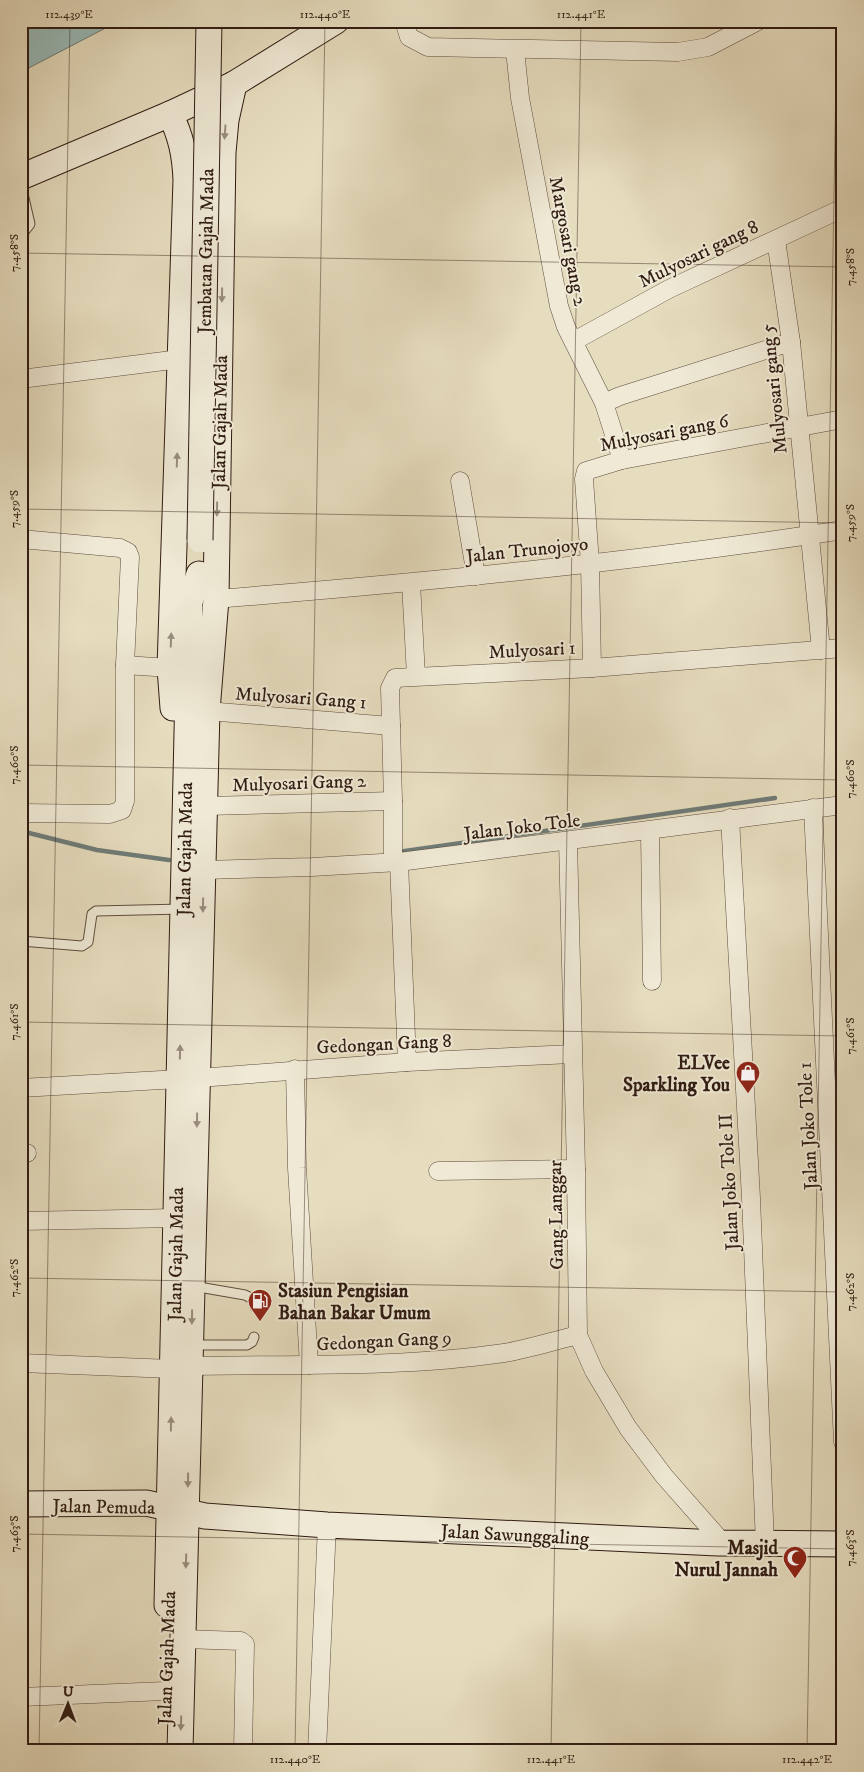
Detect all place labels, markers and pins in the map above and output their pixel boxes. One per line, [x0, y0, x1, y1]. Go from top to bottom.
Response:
place label: ELVee Sparkling You [623, 1052, 730, 1097]
shop icon: ELVee Sparkling You [735, 1060, 761, 1094]
place label: Stasiun Pengisian Bahan Bakar Umum [278, 1280, 431, 1325]
fuel station icon: Stasiun Pengisian Bahan Bakar Umum [247, 1288, 273, 1322]
place label: Masjid Nurul Jannah [674, 1537, 779, 1582]
mosque icon: Masjid Nurul Jannah [782, 1545, 808, 1579]

